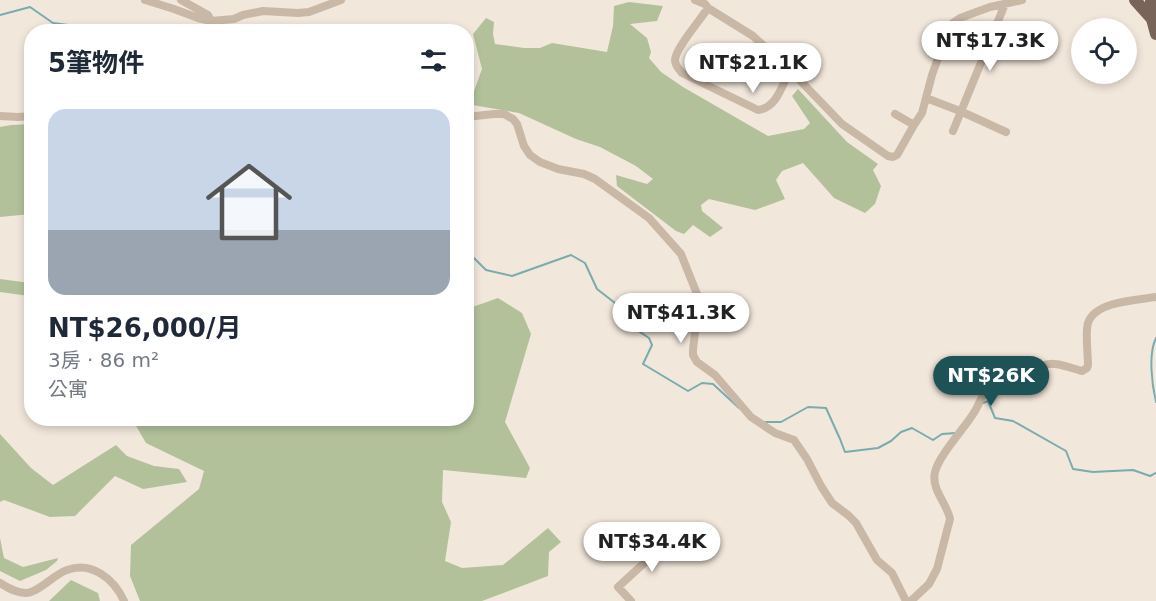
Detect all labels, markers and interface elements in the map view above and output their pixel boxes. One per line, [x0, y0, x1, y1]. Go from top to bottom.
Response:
map controls [1071, 18, 1137, 84]
button: locate [1071, 18, 1137, 84]
pin: NT$17.3K [928, 21, 1052, 72]
text: NT$17.3K [935, 28, 1045, 52]
pin: NT$21.1K [691, 43, 815, 94]
icon: filters [417, 44, 450, 77]
text: 5筆物件 [48, 48, 144, 78]
text: NT$21.1K [698, 50, 808, 74]
icon: home [195, 148, 303, 256]
pin: NT$41.3K [619, 293, 743, 344]
text: NT$41.3K [626, 300, 736, 324]
text: NT$26,000/月 [48, 313, 241, 343]
text: 3房 · 86 m² [48, 348, 159, 372]
pin: NT$26K [942, 356, 1040, 407]
text: NT$26K [947, 363, 1035, 387]
text: 公寓 [48, 377, 88, 401]
pin: NT$34.4K [590, 522, 714, 573]
text: NT$34.4K [597, 529, 707, 553]

